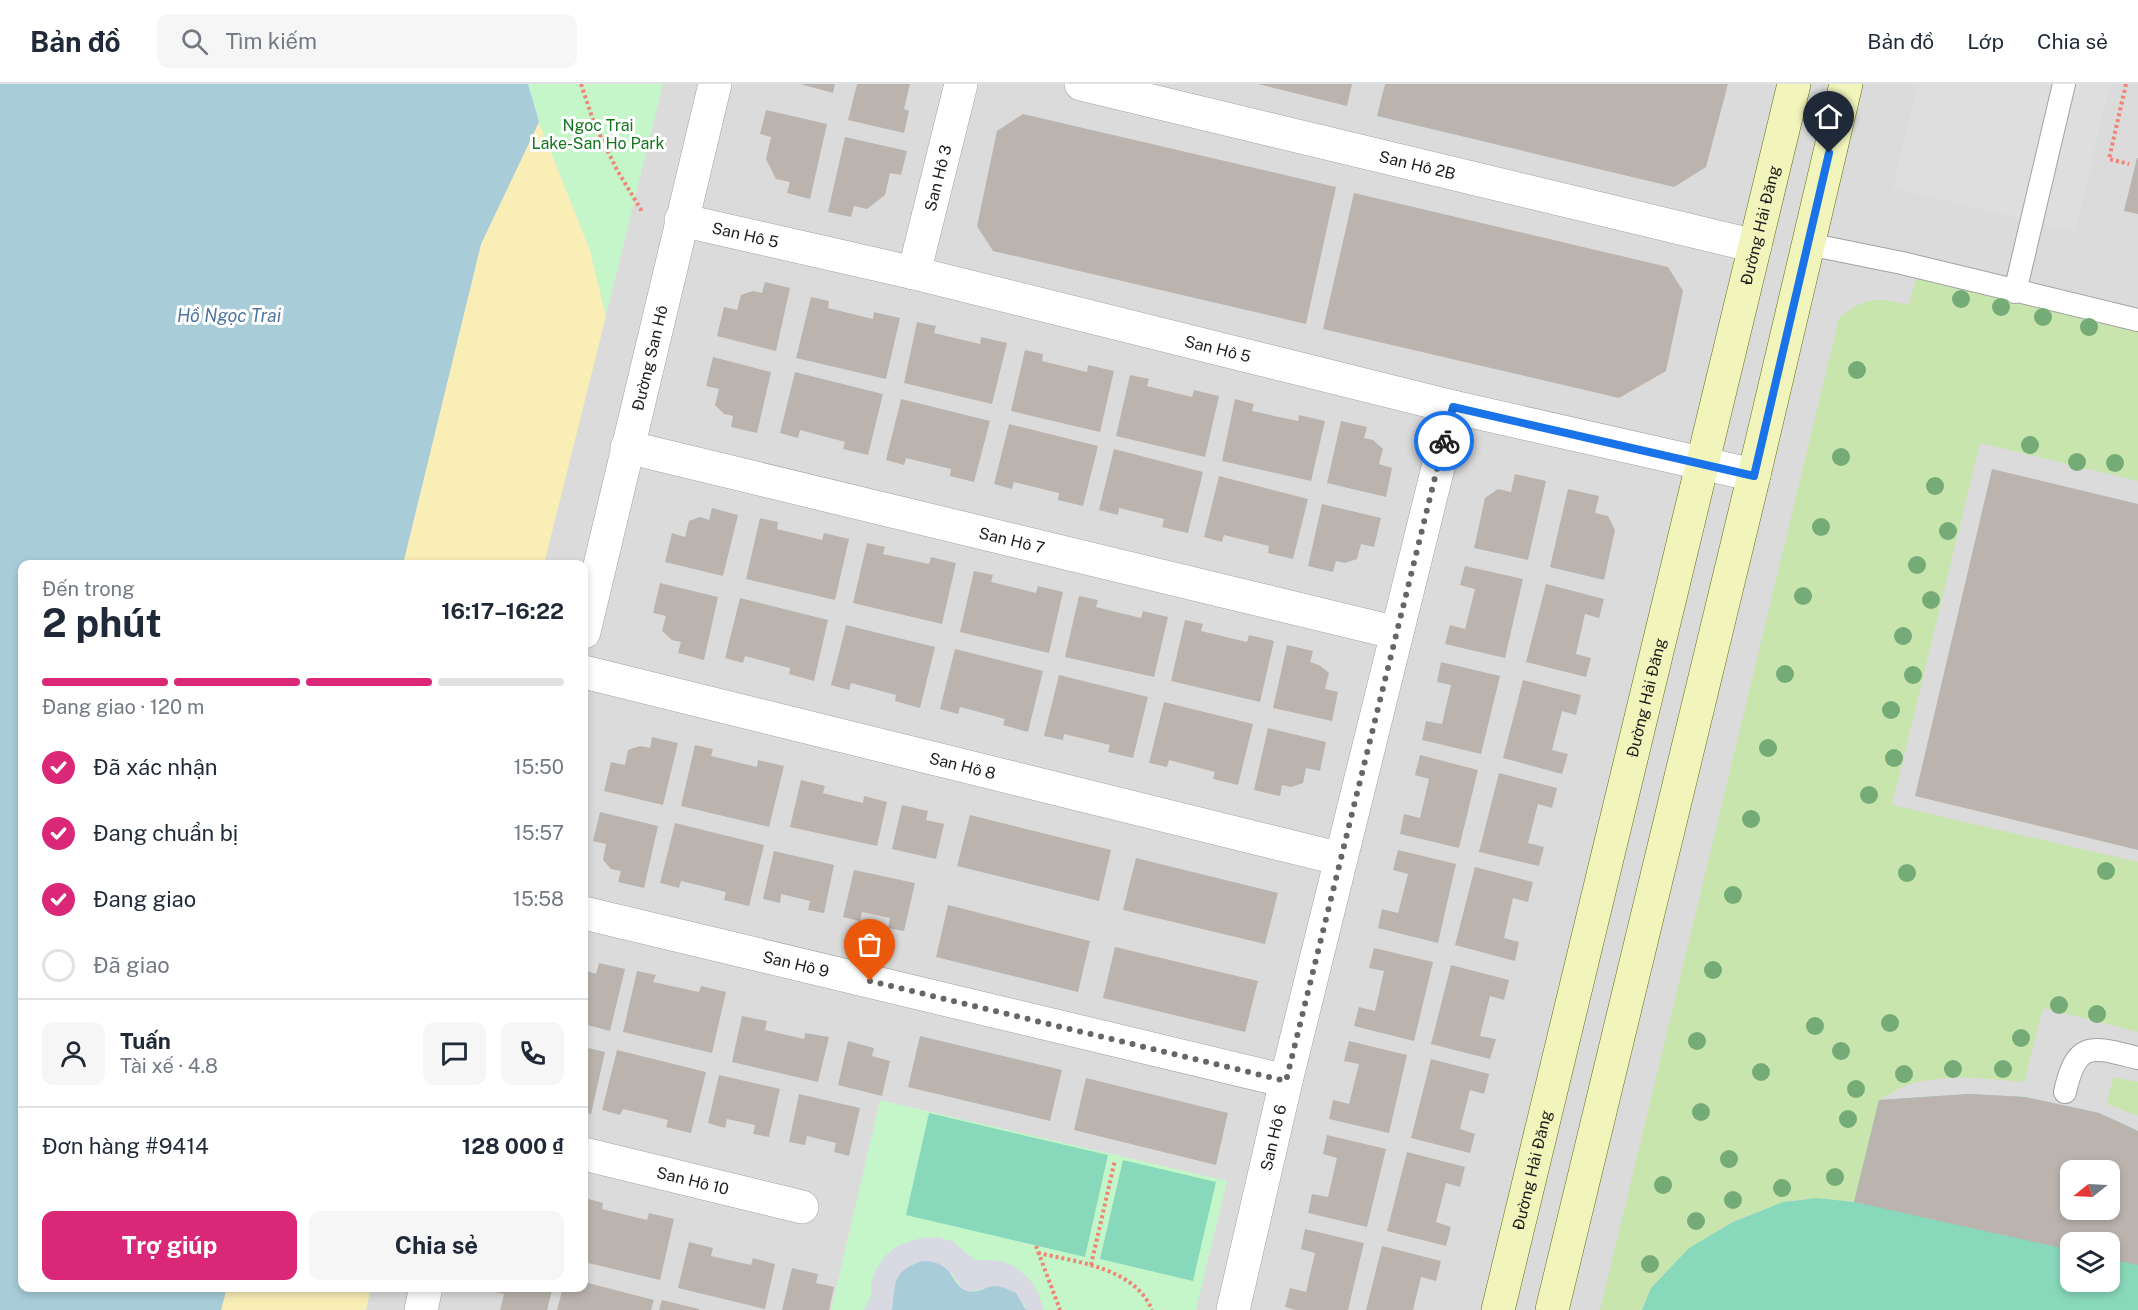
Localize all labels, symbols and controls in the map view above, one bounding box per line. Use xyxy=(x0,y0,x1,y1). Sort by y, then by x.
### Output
search box xyxy=(157,14,577,68)
text: Bản đồ xyxy=(30,25,121,58)
icon: search xyxy=(178,25,211,58)
text: Tìm kiếm xyxy=(226,28,317,54)
text: Bản đồ xyxy=(1867,29,1934,54)
text: Lớp xyxy=(1967,29,2004,54)
text: Chia sẻ xyxy=(2037,29,2108,54)
pin xyxy=(1803,91,1854,153)
icon: home xyxy=(1812,100,1845,133)
park label: Ngoc Trai Lake-San Ho Park xyxy=(531,116,665,153)
street label: San Hô 3 xyxy=(921,143,956,213)
street label: San Hô 2B xyxy=(1377,147,1457,184)
street label: Đường Hải Đăng xyxy=(1737,164,1784,287)
street label: San Hô 5 xyxy=(710,218,780,252)
street label: Đường San Hô xyxy=(628,303,672,413)
water label: Hồ Ngọc Trai xyxy=(177,305,282,326)
street label: San Hô 5 xyxy=(1182,332,1253,366)
courier xyxy=(1414,411,1474,471)
icon: bike xyxy=(1428,425,1461,458)
street label: San Hô 7 xyxy=(977,523,1047,558)
text: Đến trong xyxy=(42,577,135,601)
text: 16:17–16:22 xyxy=(441,598,564,624)
text: 2 phút xyxy=(42,600,162,646)
street label: Đường Hải Đăng xyxy=(1623,636,1670,759)
text: Đang giao · 120 m xyxy=(42,695,204,719)
street label: San Hô 8 xyxy=(927,749,998,783)
icon: check xyxy=(42,751,75,784)
text: Đã xác nhận xyxy=(93,754,218,780)
text: 15:50 xyxy=(513,755,564,779)
icon: check xyxy=(42,817,75,850)
text: Đang chuẩn bị xyxy=(93,820,238,846)
text: 15:57 xyxy=(514,821,564,845)
icon: check xyxy=(42,883,75,916)
text: Đang giao xyxy=(93,886,196,912)
text: 15:58 xyxy=(513,887,564,911)
pin xyxy=(844,919,895,981)
icon: bag xyxy=(853,928,886,961)
street label: San Hô 9 xyxy=(761,947,831,981)
text: Đã giao xyxy=(93,952,170,978)
button: person xyxy=(42,1022,105,1085)
button: chat xyxy=(423,1022,486,1085)
button: phone xyxy=(501,1022,564,1085)
text: Tuấn xyxy=(120,1028,171,1054)
text: Tài xế · 4.8 xyxy=(120,1054,218,1078)
street label: San Hô 6 xyxy=(1257,1103,1290,1173)
street label: Đường Hải Đăng xyxy=(1509,1108,1556,1232)
text: Đơn hàng #9414 xyxy=(42,1133,209,1159)
text: 128 000 ₫ xyxy=(462,1133,564,1159)
north arrow xyxy=(2060,1160,2120,1220)
map controls xyxy=(2060,1160,2120,1292)
street label: San Hô 10 xyxy=(655,1163,731,1199)
button: Trợ giúp xyxy=(42,1211,297,1280)
button: Chia sẻ xyxy=(309,1211,564,1280)
button: layers xyxy=(2060,1232,2120,1292)

